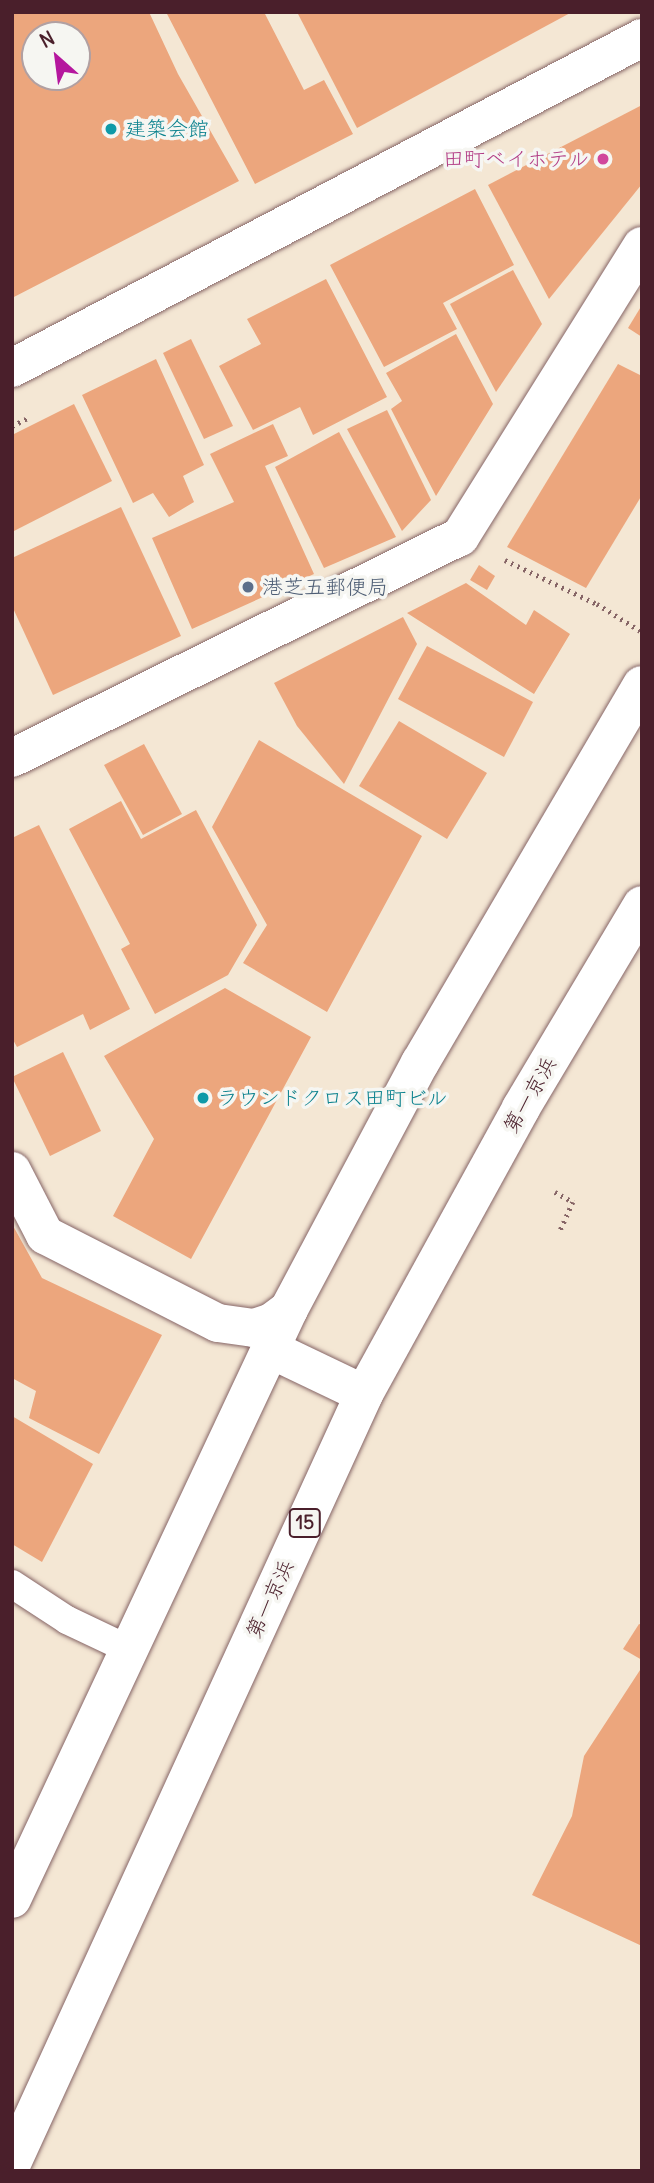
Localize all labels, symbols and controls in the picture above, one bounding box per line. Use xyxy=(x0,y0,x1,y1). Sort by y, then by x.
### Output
north arrow xyxy=(21,21,91,91)
text: N xyxy=(36,26,59,53)
place label: 建築会館 xyxy=(125,116,209,142)
marker: 建築会館 xyxy=(103,121,119,137)
place label: 田町ベイホテル xyxy=(442,146,589,172)
marker: 田町ベイホテル xyxy=(595,151,611,167)
place label: 港芝五郵便局 xyxy=(262,574,388,600)
marker: 港芝五郵便局 xyxy=(240,579,256,595)
street label: 第一京浜 xyxy=(498,1052,562,1138)
place label: ラウンドクロス田町ビル xyxy=(217,1085,448,1111)
marker: ラウンドクロス田町ビル xyxy=(195,1090,211,1106)
road number: 15 xyxy=(288,1508,322,1539)
street label: 第一京浜 xyxy=(241,1556,299,1642)

